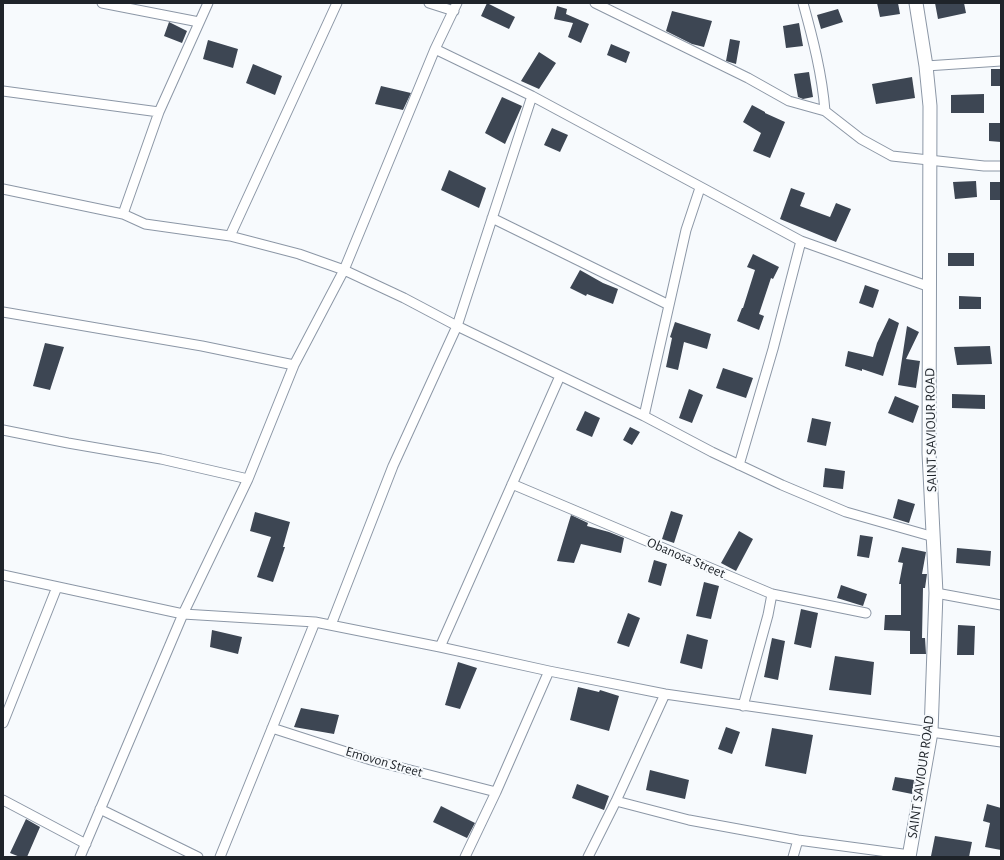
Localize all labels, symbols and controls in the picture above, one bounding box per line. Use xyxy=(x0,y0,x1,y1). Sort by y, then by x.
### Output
street label: SAINT SAVIOUR ROAD xyxy=(922,368,940,492)
street label: Obanosa Street xyxy=(644,534,728,582)
street label: SAINT SAVIOUR ROAD xyxy=(904,714,938,840)
street label: Emovon Street xyxy=(344,743,424,781)

